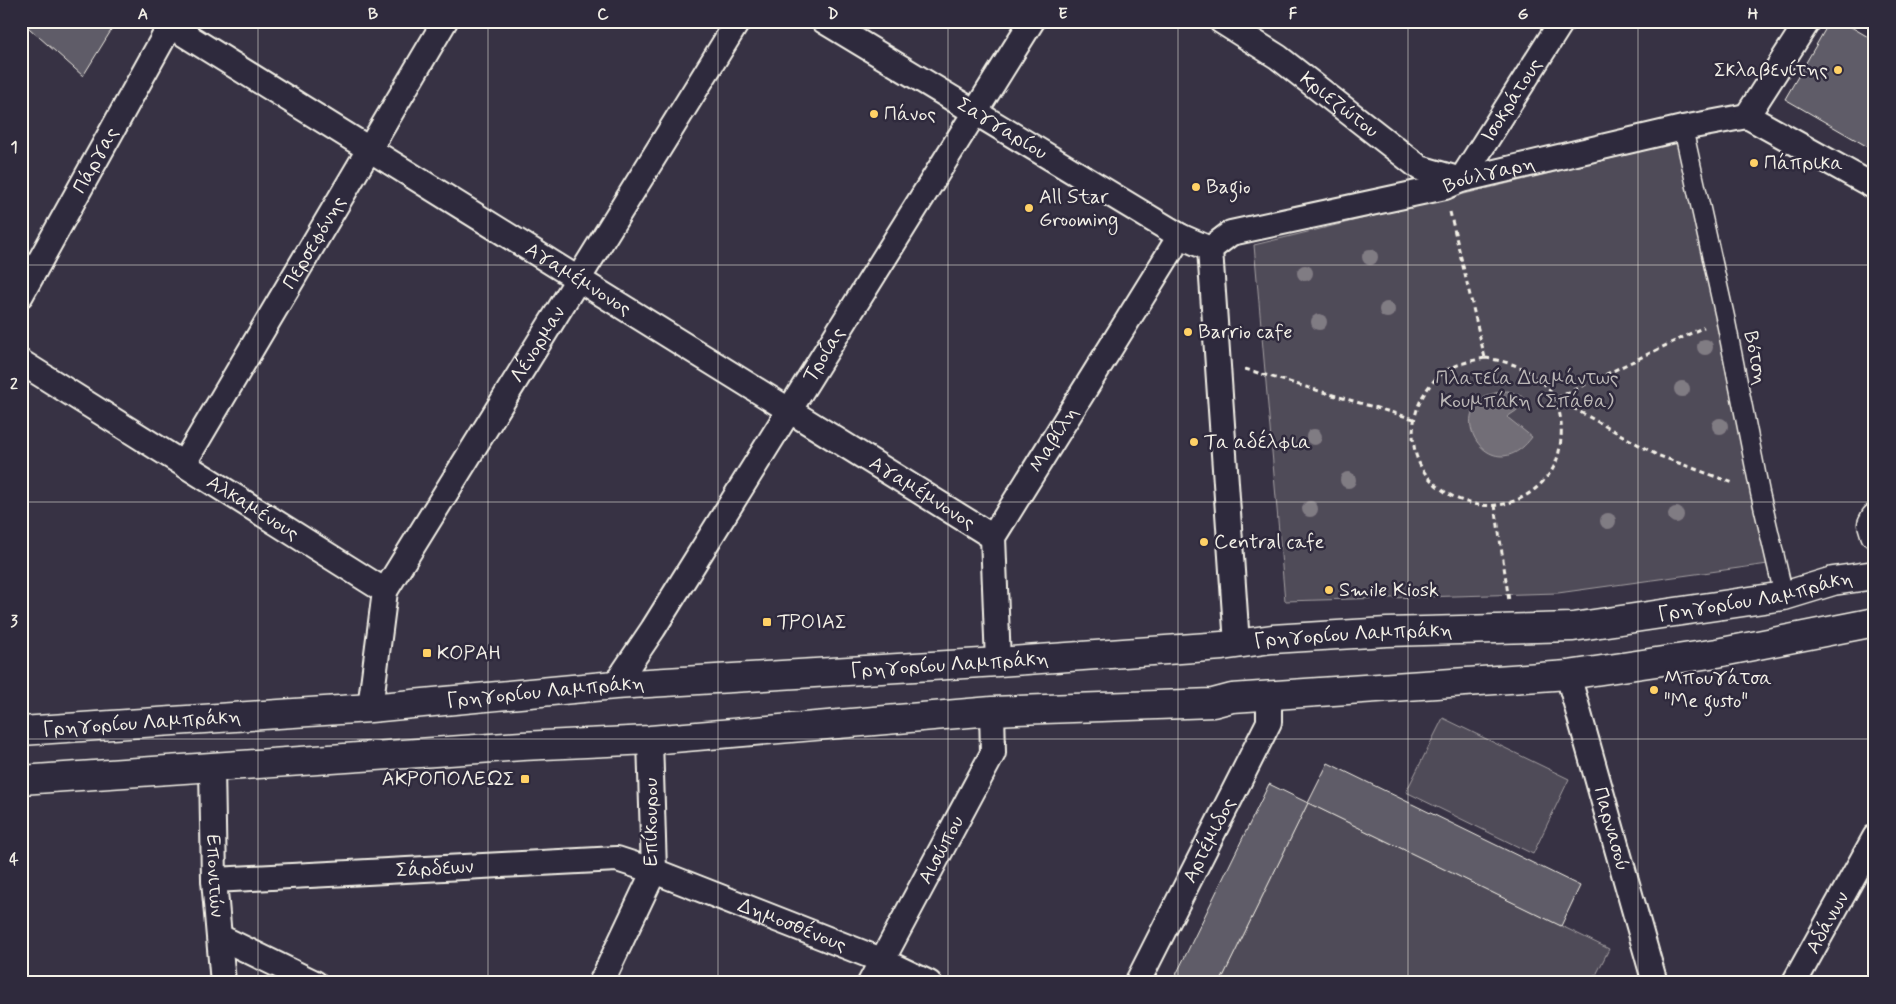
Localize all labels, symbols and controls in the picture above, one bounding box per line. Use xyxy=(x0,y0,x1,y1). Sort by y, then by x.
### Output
text: A xyxy=(138,4,148,25)
text: B xyxy=(368,4,378,25)
text: C xyxy=(597,4,609,25)
text: D xyxy=(827,4,839,25)
text: E xyxy=(1058,4,1068,25)
text: F xyxy=(1289,4,1298,25)
text: G xyxy=(1518,4,1529,25)
text: H xyxy=(1748,4,1759,25)
street label: Ισοκράτους xyxy=(1475,53,1549,147)
place label: Σκλαβενίτης xyxy=(1714,57,1828,84)
marker: Σκλαβενίτης xyxy=(1832,64,1844,76)
street label: Κριεζώτου xyxy=(1294,65,1384,144)
street label: Σαγγαρίου xyxy=(952,91,1052,166)
place label: Πάνος xyxy=(884,101,936,128)
marker: Πάνος xyxy=(868,108,880,120)
street label: Πάργας xyxy=(66,122,125,198)
text: 1 xyxy=(10,137,18,158)
street label: Βούλγαρη xyxy=(1439,150,1538,200)
place label: Πάπρικα xyxy=(1764,150,1843,177)
marker: Πάπρικα xyxy=(1748,157,1760,169)
place label: Bagio xyxy=(1206,174,1251,203)
marker: Bagio xyxy=(1190,181,1202,193)
place label: All Star Grooming xyxy=(1039,184,1118,235)
street label: Περσεφόνης xyxy=(276,191,352,294)
marker: All Star Grooming xyxy=(1023,202,1035,214)
street label: Αγαμέμνονος xyxy=(520,236,637,322)
street label: Λένορμαν xyxy=(504,301,572,388)
place label: Barrio cafe xyxy=(1198,319,1293,346)
street label: Τροίας xyxy=(797,322,852,388)
marker: Barrio cafe xyxy=(1182,326,1194,338)
street label: Βότση xyxy=(1737,329,1773,387)
park label: Πλατεία Διαμάντως Κουμπάκη (Σπάθα) xyxy=(1435,365,1619,415)
text: 2 xyxy=(10,374,18,395)
street label: Μαβίλη xyxy=(1023,401,1085,478)
place label: Τα αδέλφια xyxy=(1204,429,1311,456)
marker: Τα αδέλφια xyxy=(1188,436,1200,448)
street label: Αγαμέμνονος xyxy=(864,450,981,536)
street label: Αλκαμένους xyxy=(202,469,305,547)
place label: Central cafe xyxy=(1214,529,1325,556)
marker: Central cafe xyxy=(1198,536,1210,548)
street label: Γρηγορίου Λαμπράκη xyxy=(1656,565,1855,628)
place label: Smile Kiosk xyxy=(1339,577,1439,604)
marker: Smile Kiosk xyxy=(1323,584,1335,596)
place label: ΤΡΟΙΑΣ xyxy=(777,609,847,636)
text: 3 xyxy=(10,611,18,632)
marker: ΤΡΟΙΑΣ xyxy=(761,616,773,628)
street label: Γρηγορίου Λαμπράκη xyxy=(1252,617,1453,655)
place label: ΚΟΡΑΗ xyxy=(437,640,501,667)
street label: Γρηγορίου Λαμπράκη xyxy=(850,645,1050,684)
marker: ΚΟΡΑΗ xyxy=(421,647,433,659)
place label: Μπουγάτσα "Me gusto" xyxy=(1664,665,1772,717)
street label: Γρηγορίου Λαμπράκη xyxy=(445,670,645,714)
marker: Μπουγάτσα "Me gusto" xyxy=(1648,684,1660,696)
street label: Γρηγορίου Λαμπράκη xyxy=(42,703,242,743)
place label: ΑΚΡΟΠΟΛΕΩΣ xyxy=(382,766,515,793)
marker: ΑΚΡΟΠΟΛΕΩΣ xyxy=(519,773,531,785)
street label: Επίκουρου xyxy=(638,778,665,866)
street label: Παρνασού xyxy=(1587,784,1636,874)
street label: Αρτέμιδος xyxy=(1176,793,1242,888)
street label: Αισώπου xyxy=(912,811,971,889)
street label: Επονιτών xyxy=(200,834,231,919)
text: 4 xyxy=(9,849,19,870)
street label: Σάρδεων xyxy=(395,853,474,884)
street label: Αδάνων xyxy=(1799,887,1856,959)
street label: Δημοσθένους xyxy=(734,892,851,959)

